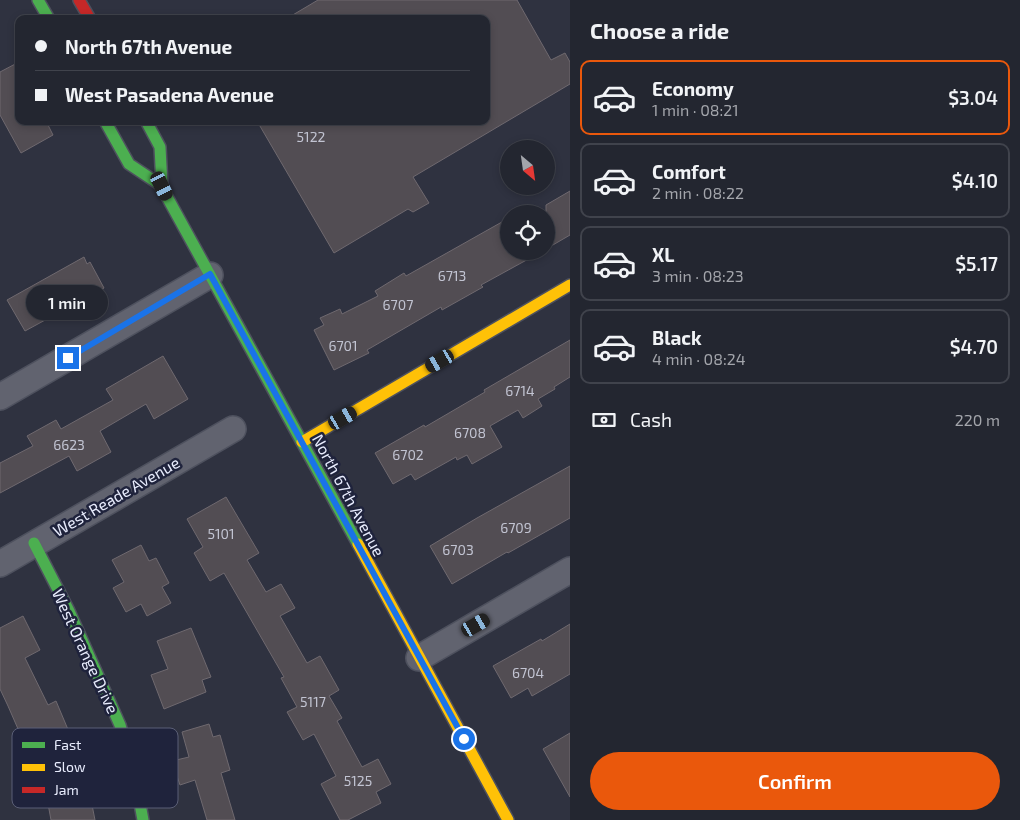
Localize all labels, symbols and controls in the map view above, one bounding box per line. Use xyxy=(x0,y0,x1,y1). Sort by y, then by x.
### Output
text: Choose a ride xyxy=(590,17,729,43)
text: North 67th Avenue xyxy=(65,35,232,58)
icon: car xyxy=(592,75,637,120)
text: Economy xyxy=(652,77,734,100)
text: West Pasadena Avenue xyxy=(65,83,274,106)
text: $3.04 xyxy=(948,86,998,109)
text: 1 min · 08:21 xyxy=(652,100,739,119)
house number: 5122 xyxy=(297,128,326,145)
north arrow xyxy=(500,140,555,195)
map controls xyxy=(500,140,555,260)
icon: car xyxy=(592,158,637,203)
text: Comfort xyxy=(652,160,726,183)
car xyxy=(148,169,175,203)
text: $4.10 xyxy=(952,169,998,192)
text: 2 min · 08:22 xyxy=(652,183,744,202)
button: locate xyxy=(500,205,555,260)
icon: car xyxy=(592,241,637,286)
text: XL xyxy=(652,243,674,266)
text: $5.17 xyxy=(955,252,998,275)
text: 3 min · 08:23 xyxy=(652,266,744,285)
house number: 6713 xyxy=(438,267,466,284)
callout: 1 min xyxy=(27,286,109,320)
text: 1 min xyxy=(48,293,86,312)
house number: 6707 xyxy=(383,296,413,313)
icon: car xyxy=(592,324,637,369)
text: Black xyxy=(652,326,702,349)
text: $4.70 xyxy=(950,335,998,358)
house number: 6701 xyxy=(328,337,358,354)
route end xyxy=(57,347,79,369)
car xyxy=(423,347,456,375)
text: 4 min · 08:24 xyxy=(652,349,746,368)
house number: 6714 xyxy=(505,382,535,399)
car xyxy=(326,404,359,432)
icon: cash xyxy=(590,406,618,434)
text: Cash xyxy=(630,408,672,431)
text: 220 m xyxy=(955,410,1000,429)
house number: 6708 xyxy=(454,424,486,441)
street label: North 67th Avenue xyxy=(309,431,389,559)
house number: 6623 xyxy=(53,436,85,453)
house number: 6702 xyxy=(392,446,424,463)
street label: West Reade Avenue xyxy=(49,452,183,540)
house number: 6709 xyxy=(500,519,532,536)
house number: 5101 xyxy=(207,525,235,542)
house number: 6703 xyxy=(442,541,474,558)
street label: West Orange Drive xyxy=(49,586,123,716)
car xyxy=(459,611,492,639)
house number: 6704 xyxy=(512,664,544,681)
house number: 5117 xyxy=(300,693,326,710)
legend xyxy=(12,728,178,808)
route start xyxy=(453,728,475,750)
text: Fast xyxy=(54,736,81,753)
button: Confirm xyxy=(590,752,1000,810)
text: Slow xyxy=(54,758,86,775)
house number: 5125 xyxy=(344,772,372,789)
text: Jam xyxy=(54,781,79,798)

